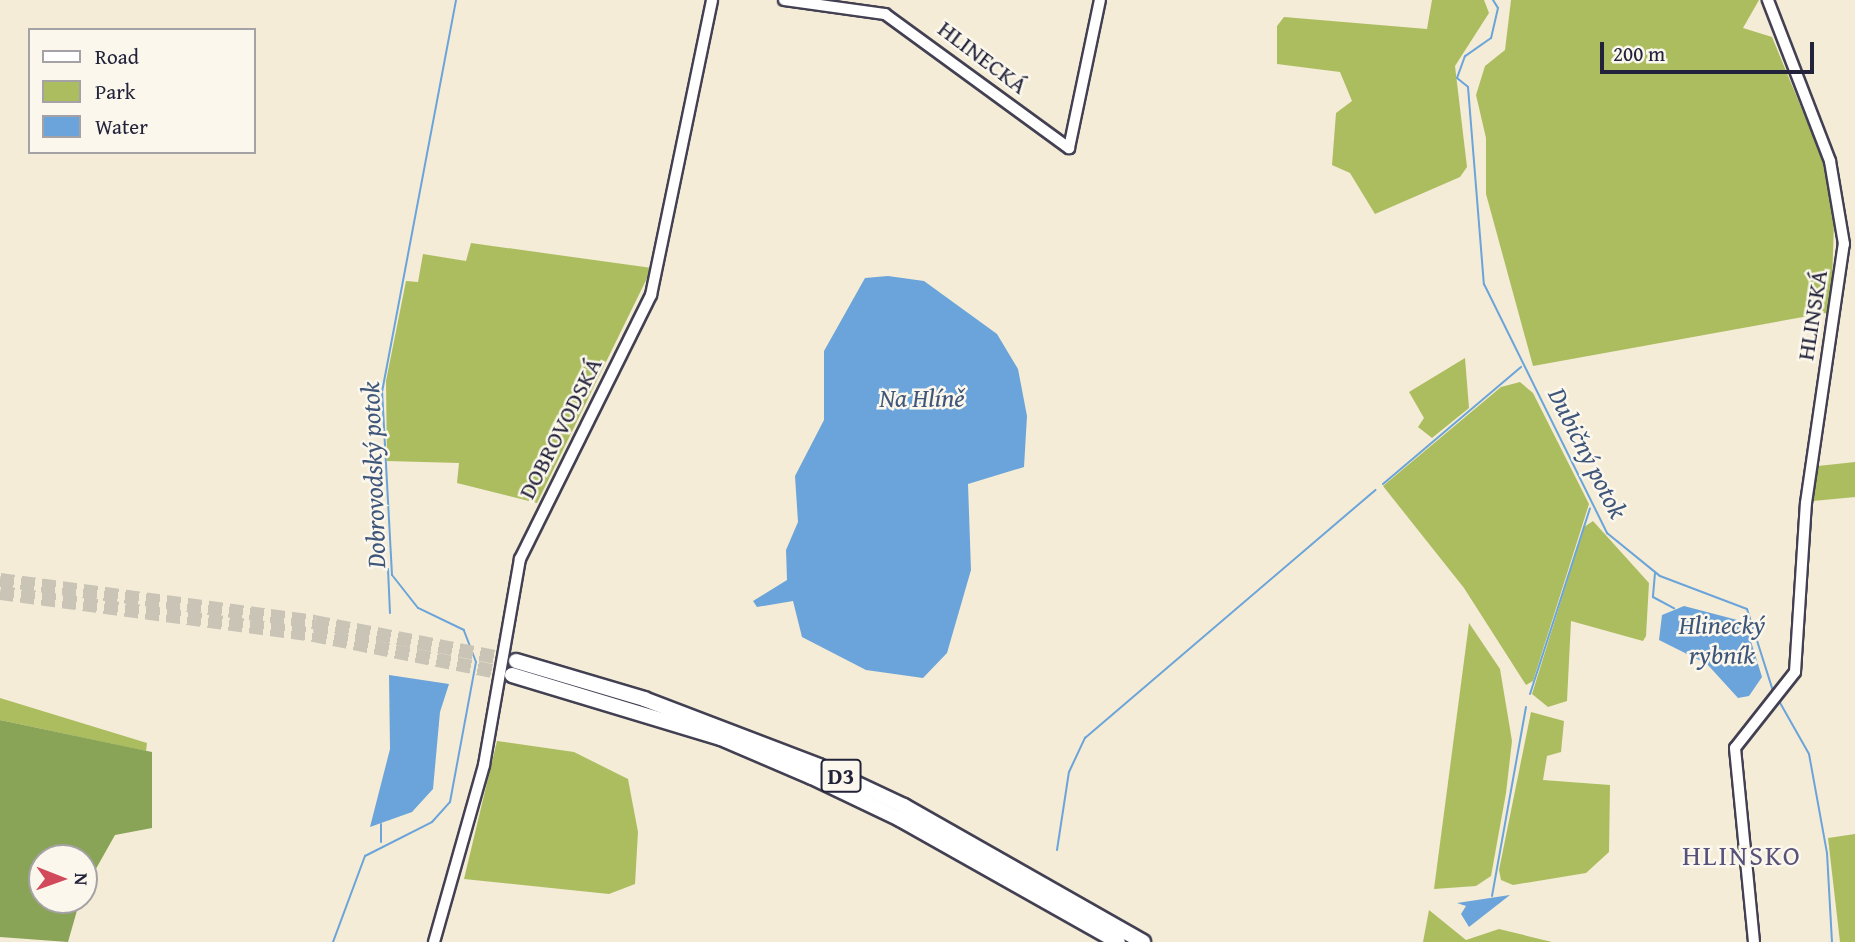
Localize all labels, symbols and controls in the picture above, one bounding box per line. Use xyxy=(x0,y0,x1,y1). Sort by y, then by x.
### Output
street label: HLINECKÁ xyxy=(933,14,1033,100)
legend xyxy=(28,28,256,154)
scale bar xyxy=(1603,28,1816,72)
text: 200 m xyxy=(1613,38,1665,69)
text: Road xyxy=(95,41,139,72)
text: Park xyxy=(95,76,136,107)
text: Water xyxy=(95,111,148,142)
street label: HLINSKÁ xyxy=(1791,268,1833,362)
street label: DOBROVODSKÁ xyxy=(512,352,608,504)
water label: Dobrovodský potok xyxy=(354,381,392,569)
water label: Na Hlíně xyxy=(879,382,965,414)
water label: Dubičný potok xyxy=(1542,382,1634,524)
water label: Hlinecký rybník xyxy=(1679,609,1765,670)
road number: D3 xyxy=(820,756,862,796)
district label: HLINSKO xyxy=(1683,838,1801,872)
north arrow xyxy=(28,844,98,914)
text: N xyxy=(68,873,96,886)

